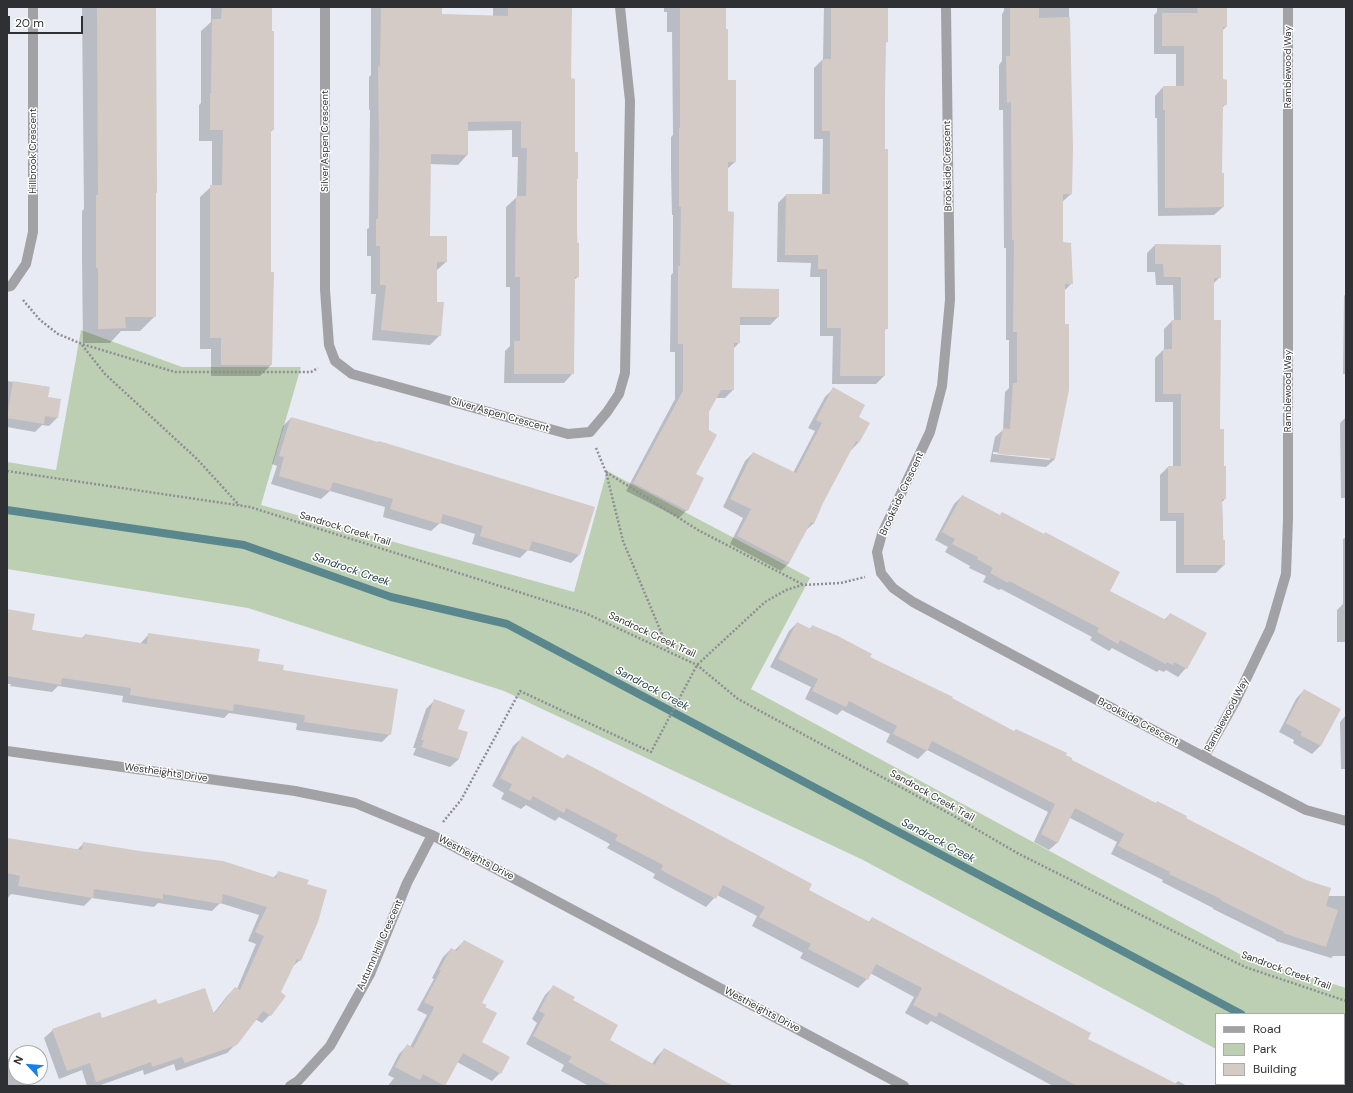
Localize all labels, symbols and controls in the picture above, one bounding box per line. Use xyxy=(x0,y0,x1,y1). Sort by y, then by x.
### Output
scale bar xyxy=(10,8,85,34)
text: 20 m xyxy=(15,15,44,31)
street label: Ramblewood Way xyxy=(1282,26,1294,108)
street label: Silver Aspen Crescent xyxy=(319,90,331,192)
street label: Hillbrook Crescent xyxy=(27,108,39,194)
street label: Brookside Crescent xyxy=(941,121,955,211)
street label: Ramblewood Way xyxy=(1282,350,1294,432)
street label: Silver Aspen Crescent xyxy=(449,395,551,435)
street label: Brookside Crescent xyxy=(877,450,927,538)
street label: Sandrock Creek Trail xyxy=(298,509,392,549)
water label: Sandrock Creek xyxy=(311,551,391,589)
street label: Sandrock Creek Trail xyxy=(607,610,697,660)
water label: Sandrock Creek xyxy=(613,664,691,714)
street label: Ramblewood Way xyxy=(1202,676,1252,754)
street label: Brookside Crescent xyxy=(1095,695,1181,749)
street label: Westheights Drive xyxy=(124,761,208,785)
street label: Sandrock Creek Trail xyxy=(888,768,976,824)
water label: Sandrock Creek xyxy=(899,816,977,866)
street label: Westheights Drive xyxy=(436,833,516,883)
street label: Autumn Hill Crescent xyxy=(355,898,405,992)
street label: Sandrock Creek Trail xyxy=(1239,949,1333,993)
street label: Westheights Drive xyxy=(722,985,802,1035)
legend xyxy=(1215,1013,1345,1085)
text: Road xyxy=(1253,1021,1281,1037)
text: Park xyxy=(1253,1041,1277,1057)
north arrow xyxy=(8,1045,48,1085)
text: N xyxy=(10,1054,26,1067)
text: Building xyxy=(1253,1061,1297,1077)

